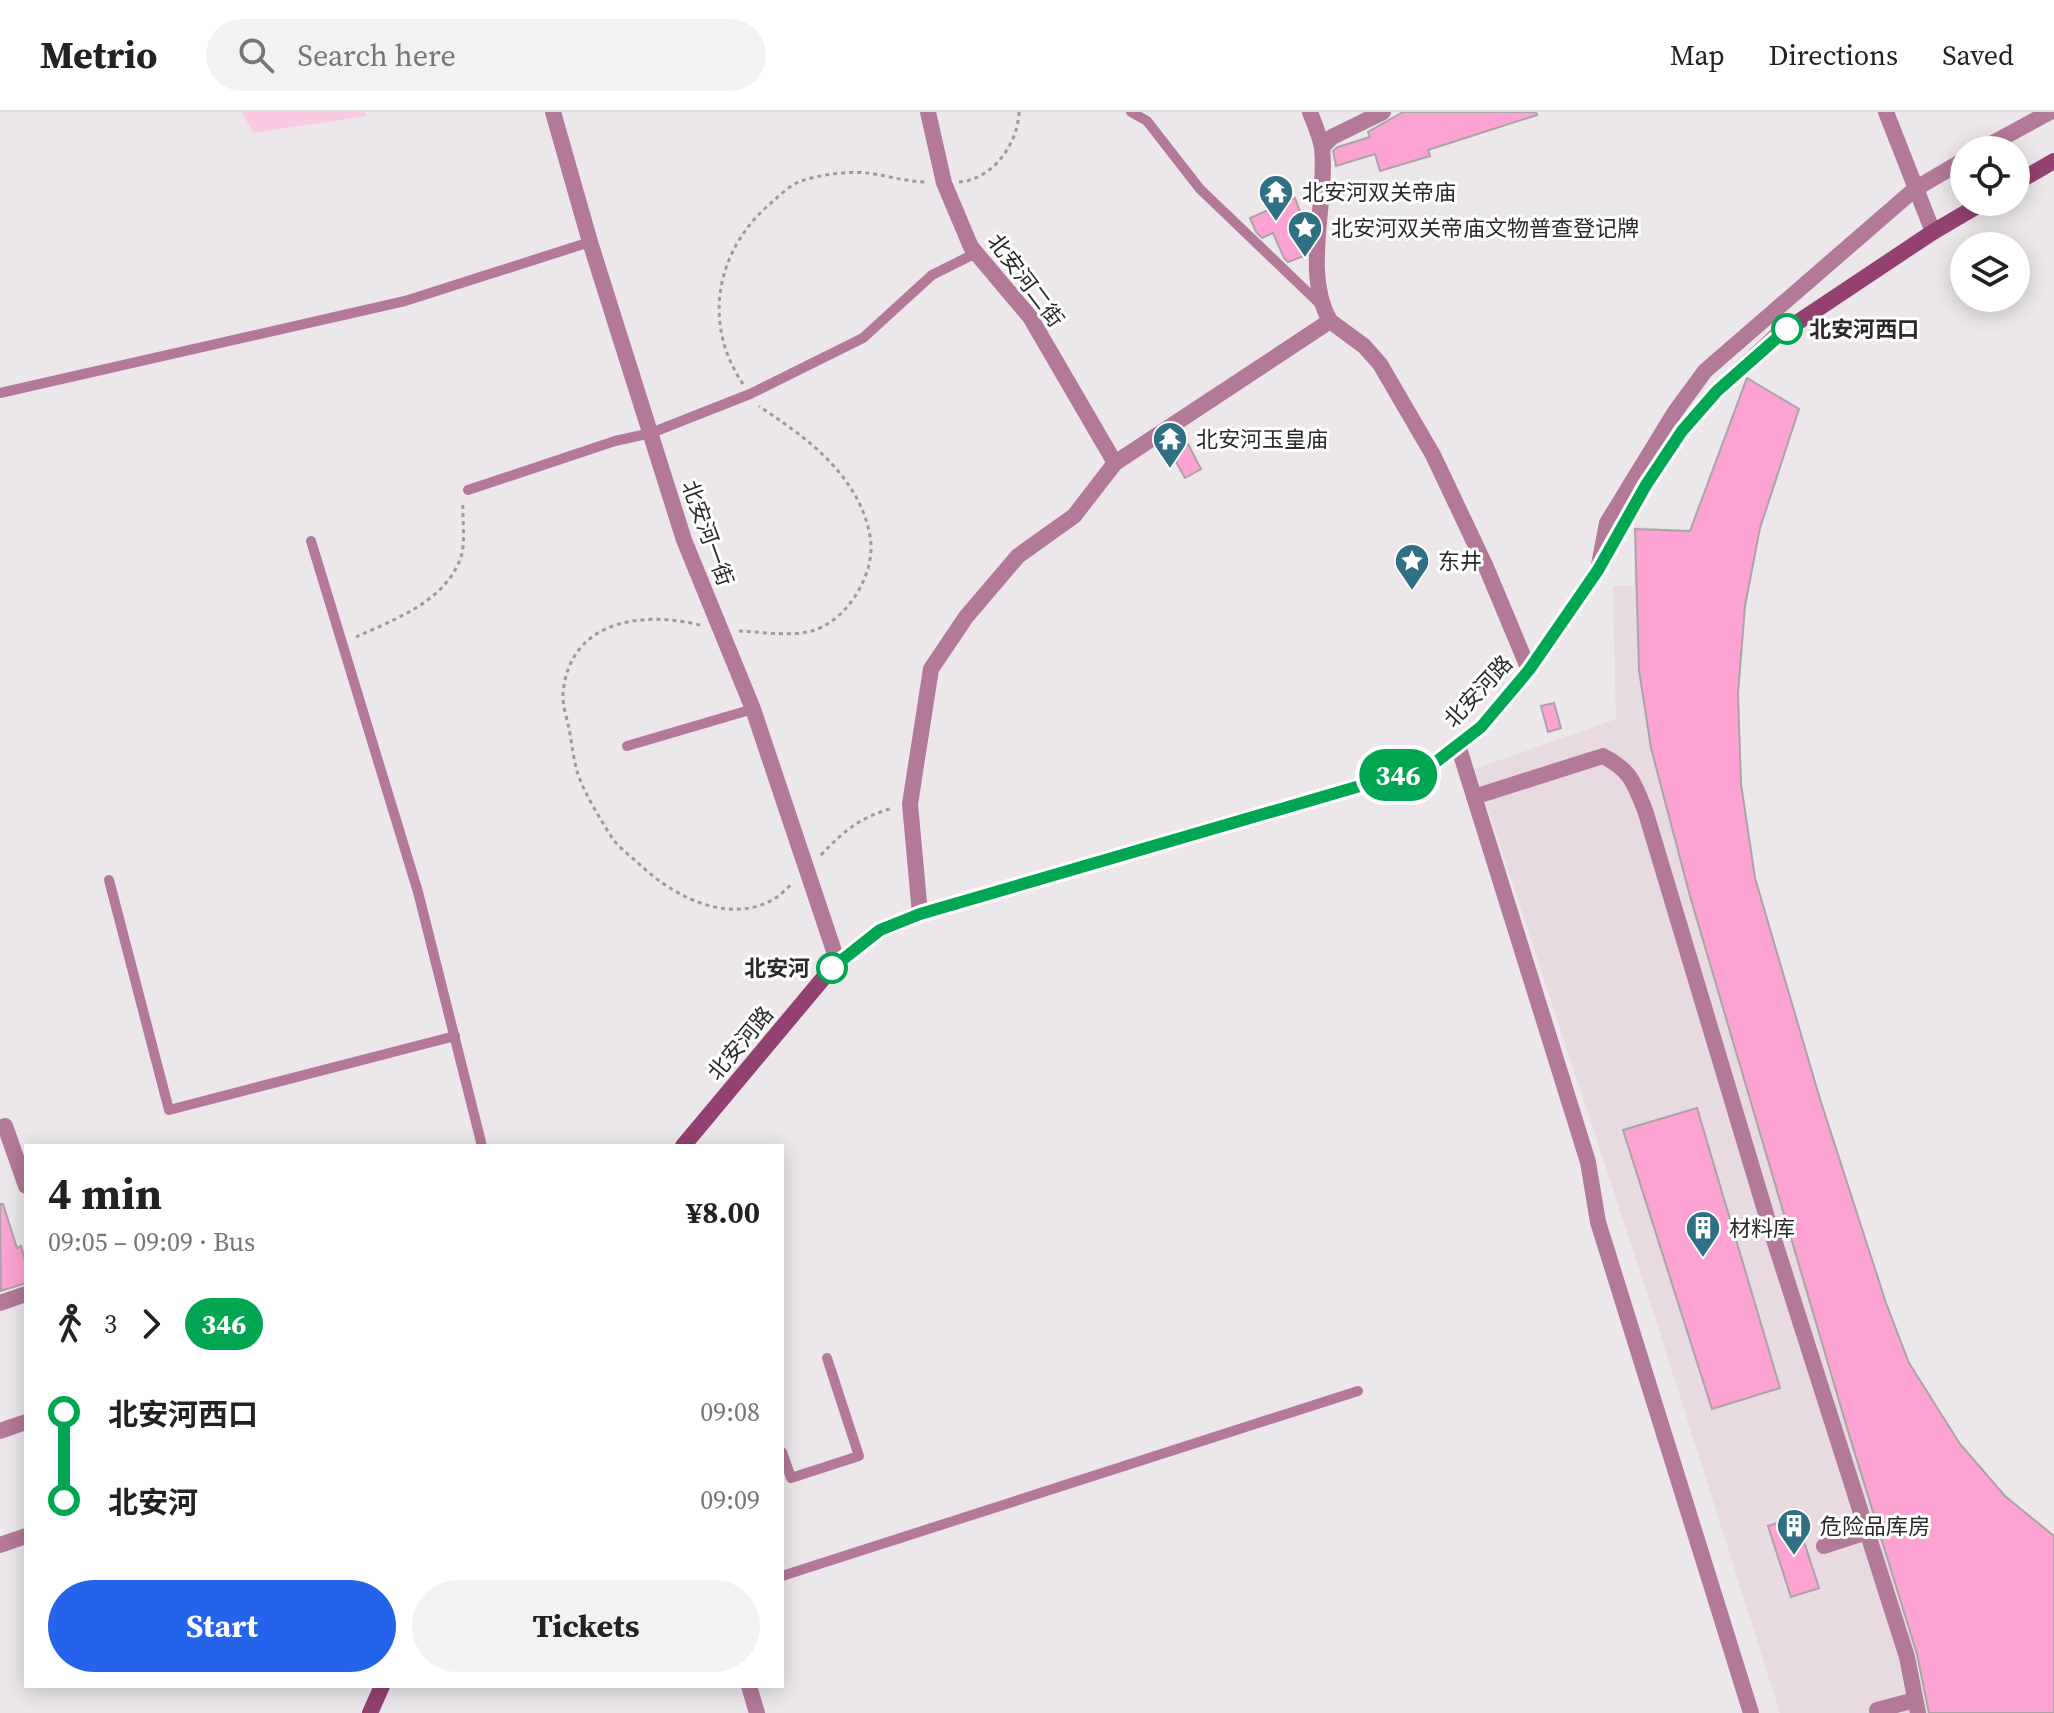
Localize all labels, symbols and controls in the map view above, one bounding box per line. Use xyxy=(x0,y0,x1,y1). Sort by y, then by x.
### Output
search box xyxy=(206,19,766,91)
text: Metrio xyxy=(40,29,158,81)
icon: search xyxy=(234,33,278,77)
text: Search here xyxy=(298,35,456,76)
text: Map xyxy=(1670,36,1725,74)
text: Directions xyxy=(1769,36,1898,74)
text: Saved xyxy=(1942,36,2014,74)
map controls xyxy=(1950,136,2030,312)
button: locate xyxy=(1950,136,2030,216)
temple icon: 北安河双关帝庙 xyxy=(1257,173,1295,223)
place label: 北安河双关帝庙 xyxy=(1302,177,1456,207)
place icon: 北安河双关帝庙文物普查登记牌 xyxy=(1286,209,1324,259)
place label: 北安河双关帝庙文物普查登记牌 xyxy=(1331,213,1639,243)
street label: 北安河二街 xyxy=(981,227,1071,333)
button: layers xyxy=(1950,232,2030,312)
marker: 北安河西口 xyxy=(1772,314,1802,344)
place label: 北安河西口 xyxy=(1809,314,1919,344)
temple icon: 北安河玉皇庙 xyxy=(1151,420,1189,470)
place label: 北安河玉皇庙 xyxy=(1196,424,1328,454)
street label: 北安河一街 xyxy=(675,476,741,590)
place icon: 东井 xyxy=(1393,542,1431,592)
place label: 东井 xyxy=(1438,546,1482,576)
street label: 北安河路 xyxy=(1437,649,1519,733)
line badge: 346 xyxy=(1352,749,1444,801)
text: 346 xyxy=(1375,756,1421,794)
place label: 北安河 xyxy=(744,953,810,983)
marker: 北安河 xyxy=(817,953,847,983)
street label: 北安河路 xyxy=(700,1000,780,1086)
text: 4 min xyxy=(48,1163,162,1224)
text: ¥8.00 xyxy=(686,1192,760,1233)
building icon: 材料库 xyxy=(1684,1209,1722,1259)
place label: 材料库 xyxy=(1729,1213,1795,1243)
text: 09:05 – 09:09 · Bus xyxy=(48,1224,255,1260)
icon: walk xyxy=(48,1302,92,1346)
icon: forward xyxy=(129,1302,173,1346)
text: 346 xyxy=(201,1305,247,1343)
text: 3 xyxy=(104,1306,117,1342)
text: 北安河西口 xyxy=(108,1394,258,1435)
text: 09:08 xyxy=(700,1394,760,1430)
text: 北安河 xyxy=(108,1482,198,1523)
text: 09:09 xyxy=(700,1482,760,1518)
building icon: 危险品库房 xyxy=(1775,1507,1813,1557)
place label: 危险品库房 xyxy=(1820,1511,1930,1541)
button: Start xyxy=(48,1580,396,1672)
button: Tickets xyxy=(412,1580,760,1672)

